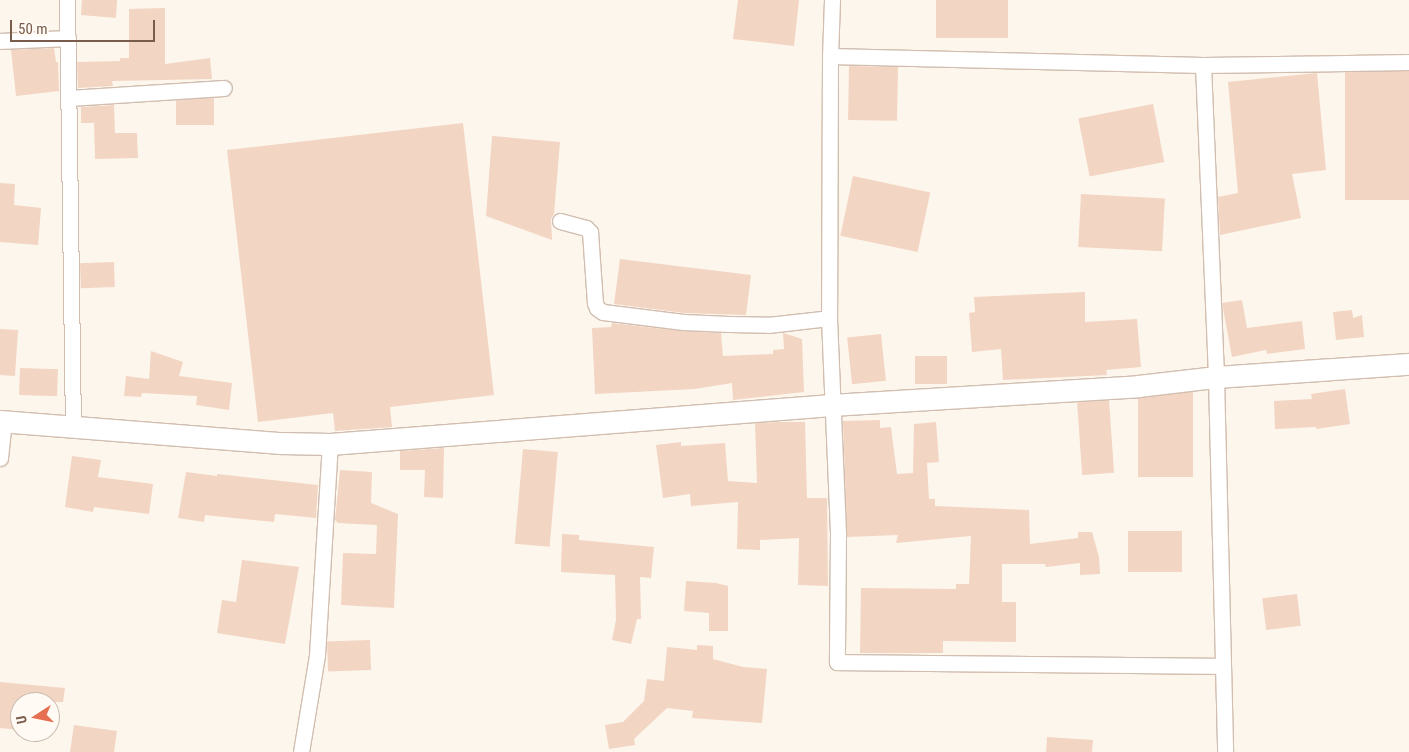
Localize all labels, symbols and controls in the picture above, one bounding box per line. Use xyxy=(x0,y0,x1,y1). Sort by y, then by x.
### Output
scale bar xyxy=(12,10,158,42)
text: 50 m xyxy=(18,20,48,38)
north arrow xyxy=(10,692,60,742)
text: U xyxy=(13,714,30,725)

